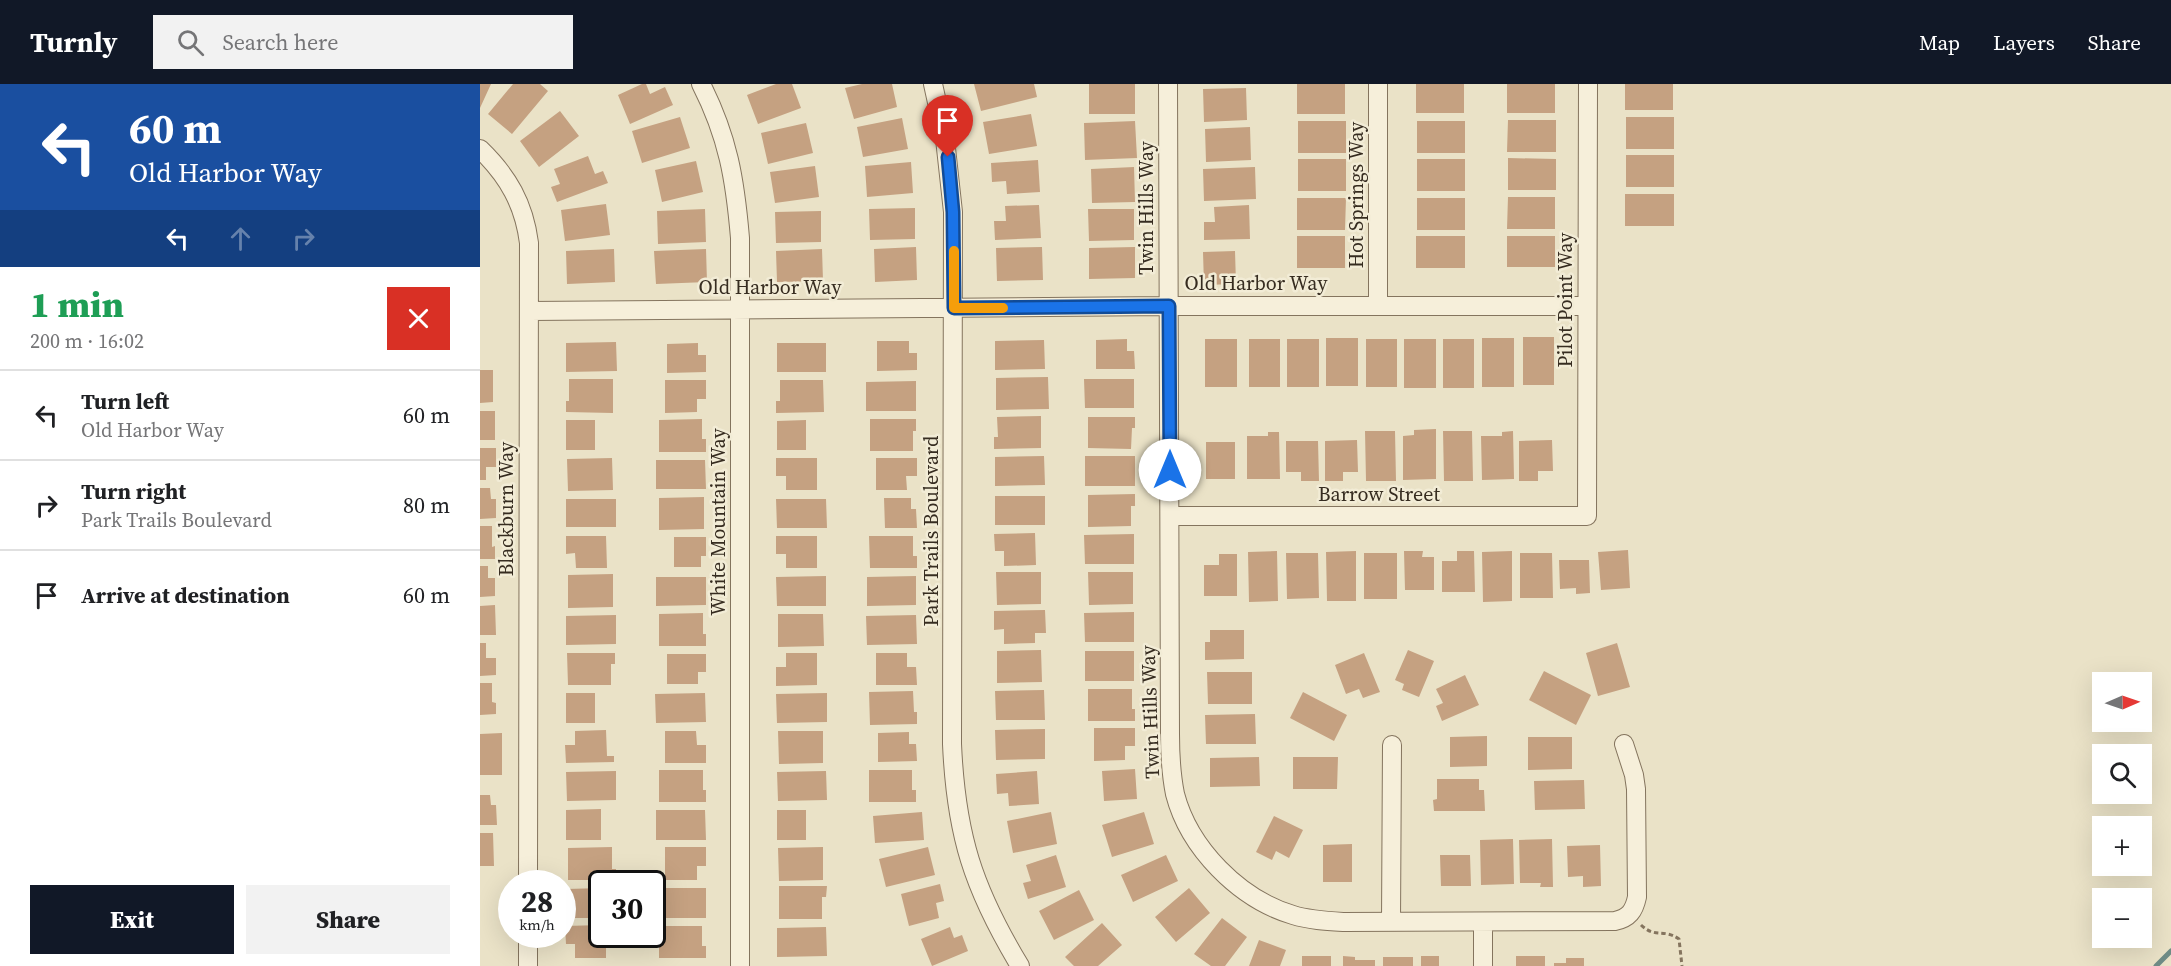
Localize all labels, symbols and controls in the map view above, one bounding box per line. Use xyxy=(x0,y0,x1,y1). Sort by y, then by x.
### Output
search box xyxy=(153,15,573,69)
text: Turnly xyxy=(30,23,117,61)
icon: search xyxy=(174,26,207,59)
text: Search here xyxy=(222,27,338,57)
text: Map xyxy=(1919,28,1960,57)
text: Layers xyxy=(1993,28,2055,57)
text: Share xyxy=(2088,28,2141,57)
pin xyxy=(922,95,973,157)
text: 60 m xyxy=(129,99,222,157)
icon: arrive xyxy=(931,104,964,137)
icon: left xyxy=(30,108,108,186)
street label: Hot Springs Way xyxy=(1342,121,1370,268)
street label: Twin Hills Way xyxy=(1132,140,1160,275)
text: Old Harbor Way xyxy=(129,154,322,191)
icon: left xyxy=(161,222,194,255)
icon: ahead xyxy=(224,222,257,255)
icon: right xyxy=(287,222,320,255)
street label: Pilot Point Way xyxy=(1551,232,1579,367)
street label: Old Harbor Way xyxy=(1185,269,1328,297)
street label: Old Harbor Way xyxy=(699,273,842,301)
text: 1 min xyxy=(30,280,124,329)
button: close xyxy=(387,287,450,350)
text: 200 m · 16:02 xyxy=(30,327,144,355)
text: Turn left xyxy=(81,386,169,416)
icon: left xyxy=(30,399,63,432)
text: 60 m xyxy=(403,400,450,430)
text: Old Harbor Way xyxy=(81,416,224,444)
street label: White Mountain Way xyxy=(704,427,732,616)
street label: Park Trails Boulevard xyxy=(917,435,945,626)
position arrow xyxy=(1138,438,1202,502)
street label: Blackburn Way xyxy=(492,441,520,576)
text: Turn right xyxy=(81,476,186,506)
street label: Barrow Street xyxy=(1318,480,1440,508)
icon: right xyxy=(30,489,63,522)
text: 80 m xyxy=(403,490,450,520)
text: Park Trails Boulevard xyxy=(81,506,272,534)
icon: arrive xyxy=(30,579,63,612)
text: Arrive at destination xyxy=(81,580,290,610)
text: 60 m xyxy=(403,580,450,610)
street label: Twin Hills Way xyxy=(1134,644,1166,779)
north arrow xyxy=(2092,672,2152,732)
map controls xyxy=(2092,672,2152,948)
button: search xyxy=(2092,744,2152,804)
button: + xyxy=(2092,816,2152,876)
speed limit sign: 30 xyxy=(588,870,666,948)
text: 28 xyxy=(521,881,553,922)
button: Exit xyxy=(30,885,234,954)
button: Share xyxy=(246,885,450,954)
button: − xyxy=(2092,888,2152,948)
text: km/h xyxy=(519,914,555,935)

